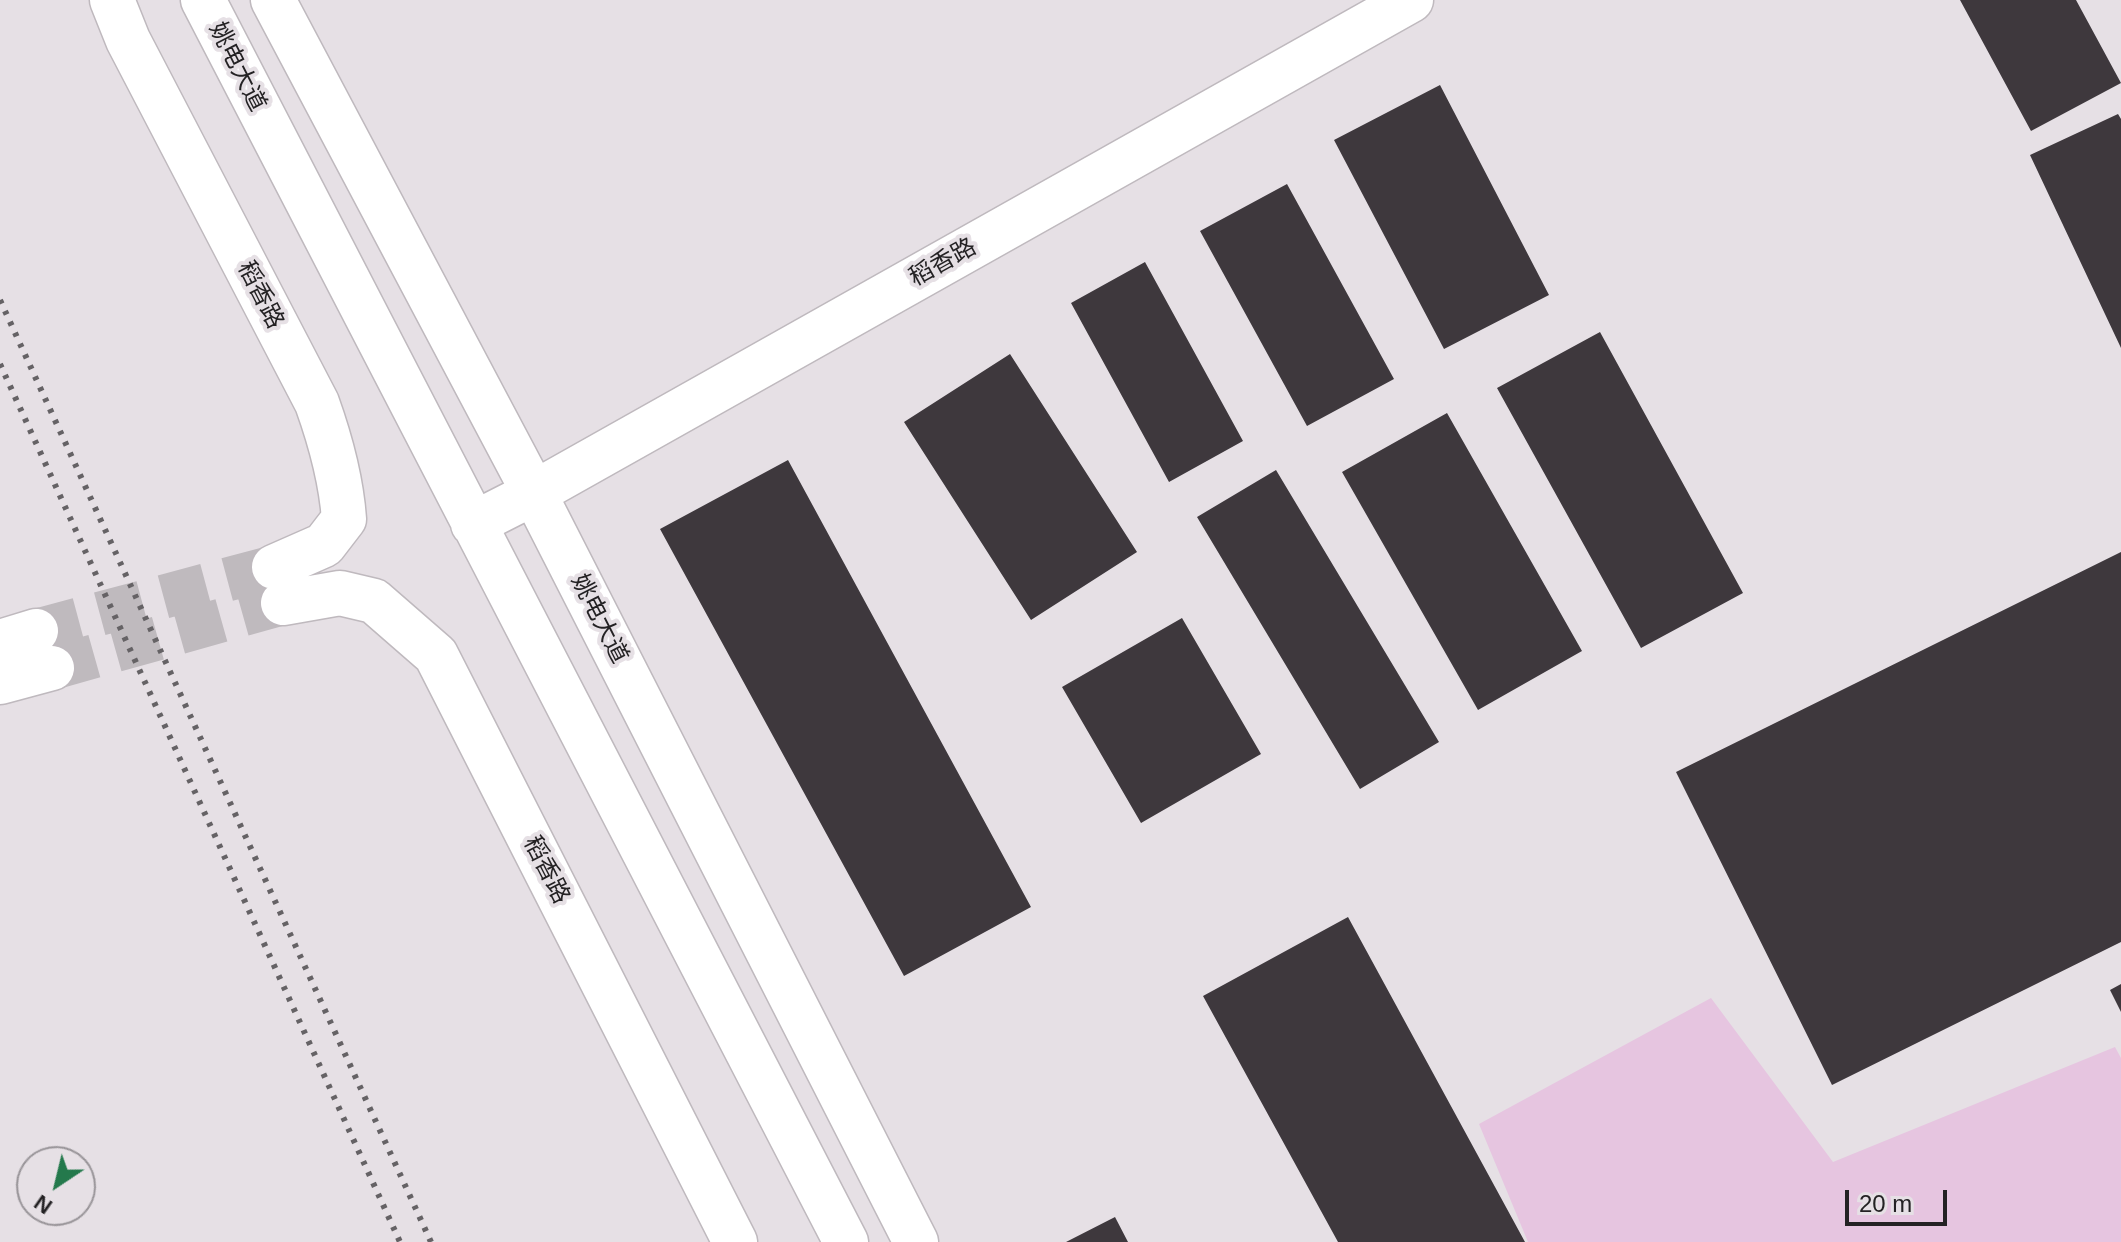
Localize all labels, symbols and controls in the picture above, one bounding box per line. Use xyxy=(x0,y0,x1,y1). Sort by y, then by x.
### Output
street label: 姚电大道 xyxy=(202,18,272,116)
street label: 稻香路 xyxy=(905,233,981,293)
street label: 稻香路 xyxy=(231,256,289,334)
street label: 姚电大道 xyxy=(564,570,634,668)
street label: 稻香路 xyxy=(517,831,575,909)
north arrow xyxy=(16,1146,96,1226)
scale bar xyxy=(1849,1174,1951,1224)
text: N xyxy=(29,1190,57,1219)
text: 20 m xyxy=(1859,1190,1912,1217)

